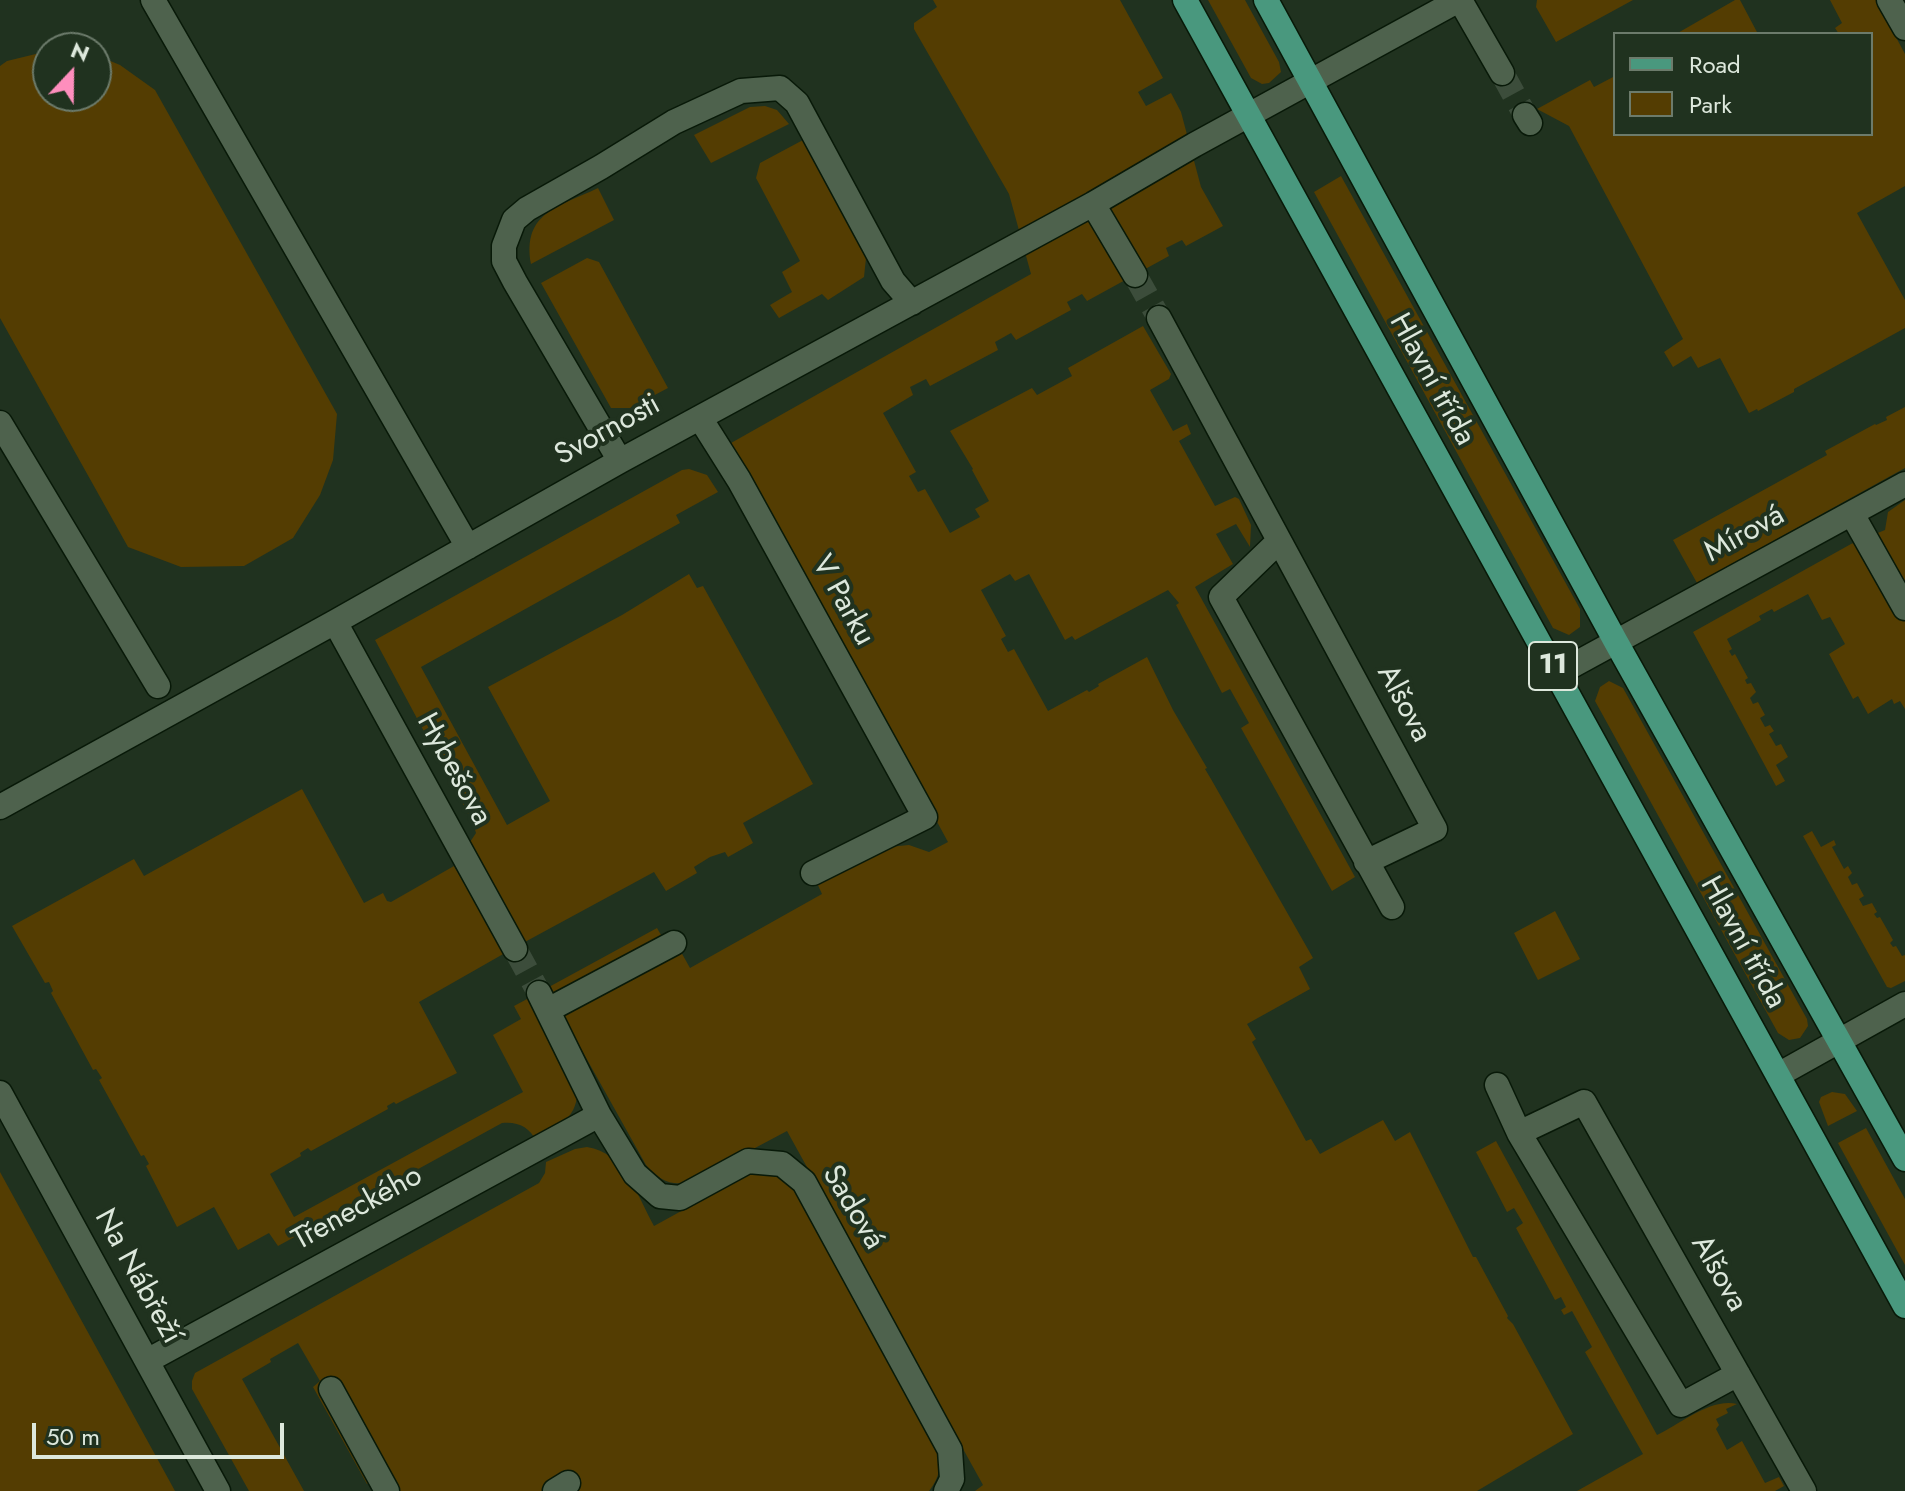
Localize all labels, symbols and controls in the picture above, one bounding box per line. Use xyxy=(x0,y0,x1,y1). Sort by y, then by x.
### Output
north arrow xyxy=(32,32,112,112)
legend xyxy=(1613,32,1873,136)
text: N xyxy=(66,33,94,70)
text: Road xyxy=(1689,47,1741,82)
text: Park xyxy=(1689,87,1732,122)
street label: Hlavní třída xyxy=(1380,308,1482,452)
street label: Svornosti xyxy=(549,387,667,475)
street label: Mírová xyxy=(1699,499,1791,571)
street label: V Parku xyxy=(803,550,881,652)
road number: 11 xyxy=(1529,642,1577,690)
street label: Alšova xyxy=(1368,659,1438,749)
street label: Hybešova xyxy=(407,708,499,832)
street label: Hlavní třída xyxy=(1691,871,1793,1015)
street label: Třeneckého xyxy=(287,1159,429,1259)
street label: Sadová xyxy=(813,1159,891,1257)
street label: Na Nábřeží xyxy=(85,1203,189,1351)
street label: Alšova xyxy=(1682,1229,1754,1319)
scale bar xyxy=(36,1407,288,1457)
text: 50 m xyxy=(46,1419,100,1454)

